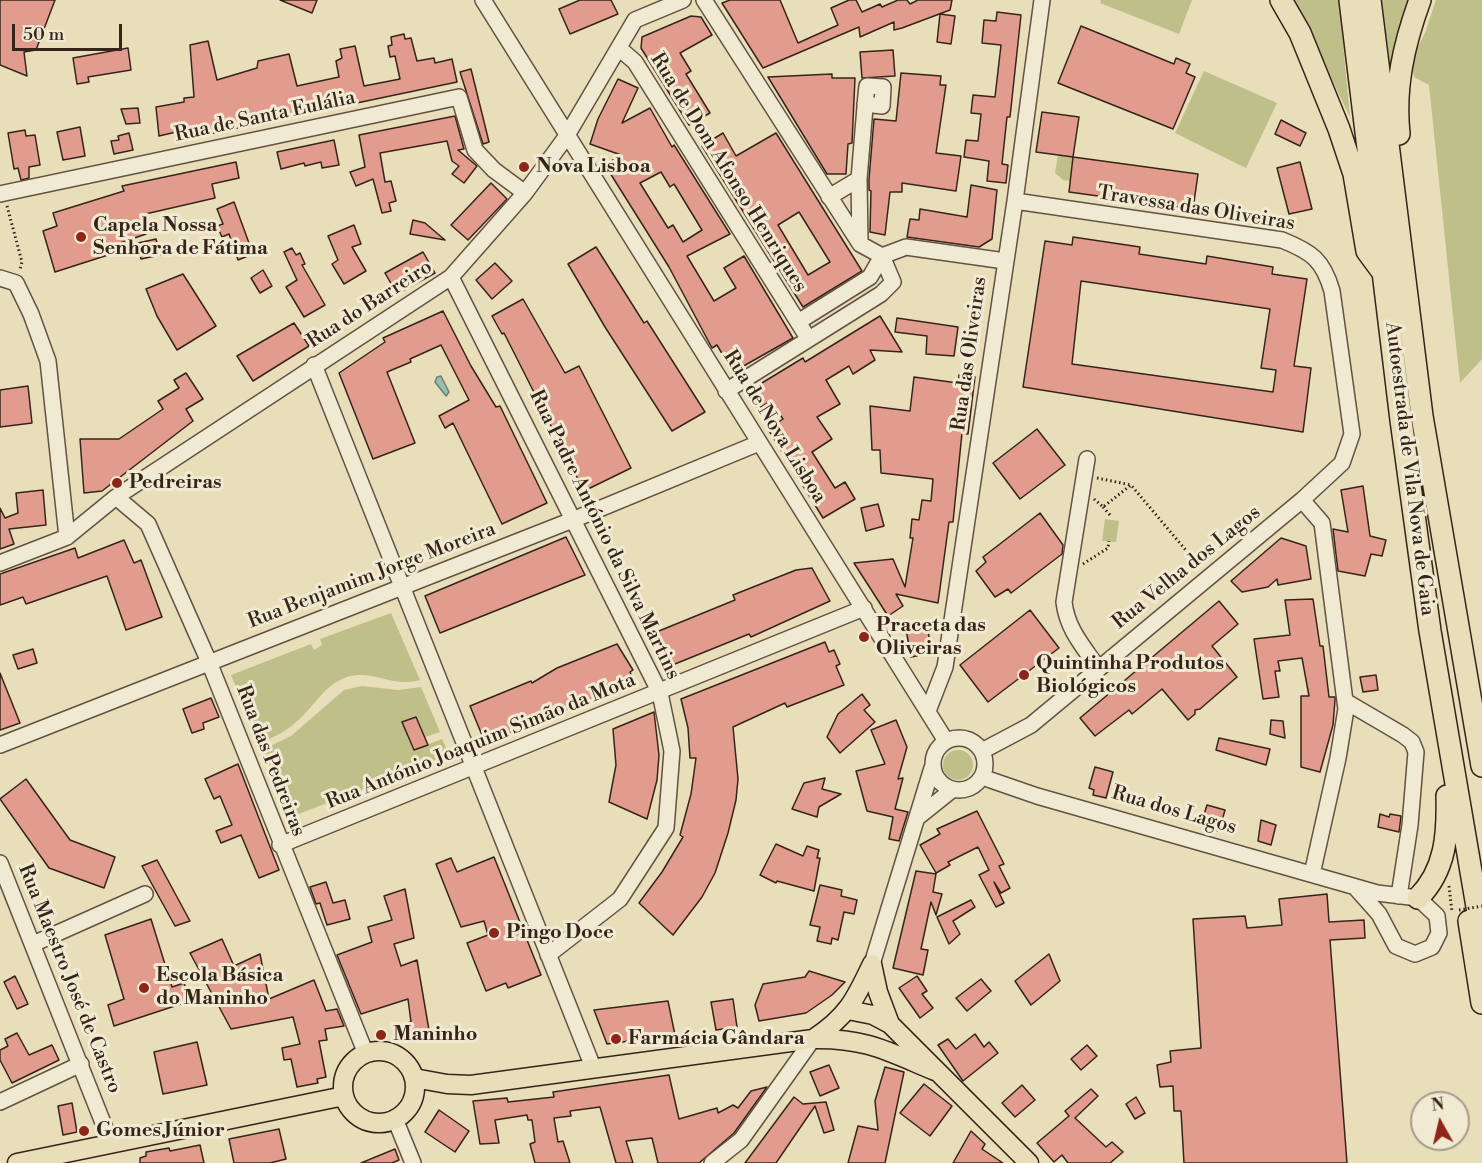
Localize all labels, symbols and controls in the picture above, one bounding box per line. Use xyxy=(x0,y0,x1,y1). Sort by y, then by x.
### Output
scale bar xyxy=(15,12,124,50)
text: 50 m xyxy=(23,23,64,46)
street label: Rua de Dom Afonso Henriques xyxy=(644,49,812,297)
street label: Rua de Santa Eulália xyxy=(172,86,358,148)
place label: Nova Lisboa xyxy=(536,155,651,179)
marker: Nova Lisboa xyxy=(517,160,531,174)
street label: Travessa das Oliveiras xyxy=(1096,182,1296,236)
place label: Capela Nossa Senhora de Fátima xyxy=(93,214,268,261)
marker: Capela Nossa Senhora de Fátima xyxy=(74,230,88,244)
street label: Rua do Barreiro xyxy=(303,256,437,354)
street label: Rua das Oliveiras xyxy=(947,275,993,433)
street label: Autoestrada de Vila Nova de Gaia xyxy=(1379,321,1439,617)
street label: Rua de Nova Lisboa xyxy=(717,346,831,508)
street label: Rua Padre António da Silva Martins xyxy=(523,386,685,684)
place label: Pedreiras xyxy=(129,471,222,495)
marker: Pedreiras xyxy=(110,476,124,490)
street label: Rua Velha dos Lagos xyxy=(1108,501,1266,635)
street label: Rua Benjamim Jorge Moreira xyxy=(245,518,499,634)
place label: Praceta das Oliveiras xyxy=(876,614,986,661)
marker: Praceta das Oliveiras xyxy=(857,630,871,644)
place label: Quintinha Produtos Biológicos xyxy=(1036,652,1224,699)
marker: Quintinha Produtos Biológicos xyxy=(1017,668,1031,682)
street label: Rua António Joaquim Simão da Mota xyxy=(323,669,639,815)
street label: Rua das Pedreiras xyxy=(230,682,310,840)
street label: Rua dos Lagos xyxy=(1109,782,1239,840)
street label: Rua Maestro José de Castro xyxy=(12,861,126,1097)
place label: Pingo Doce xyxy=(506,921,614,945)
marker: Pingo Doce xyxy=(487,926,501,940)
place label: Escola Básica do Maninho xyxy=(156,964,283,1011)
marker: Escola Básica do Maninho xyxy=(137,981,151,995)
place label: Maninho xyxy=(393,1023,477,1047)
place label: Farmácia Gândara xyxy=(628,1027,805,1051)
marker: Maninho xyxy=(374,1028,388,1042)
marker: Farmácia Gândara xyxy=(609,1032,623,1046)
north arrow xyxy=(1410,1091,1470,1151)
text: N xyxy=(1430,1094,1445,1116)
place label: Gomes Júnior xyxy=(96,1119,225,1143)
marker: Gomes Júnior xyxy=(77,1124,91,1138)

